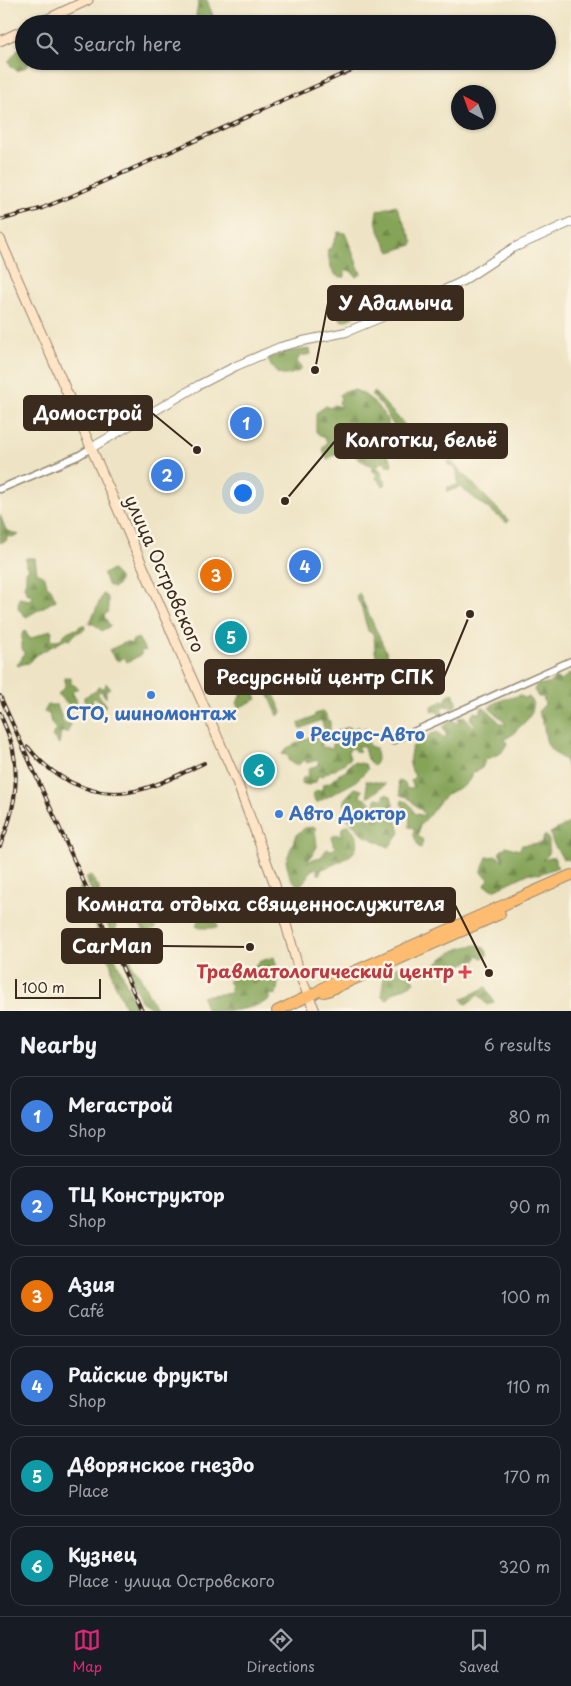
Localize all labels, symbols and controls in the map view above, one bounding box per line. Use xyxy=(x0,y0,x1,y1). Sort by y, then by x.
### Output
search box xyxy=(15,15,556,70)
icon: search xyxy=(33,29,61,57)
text: Search here xyxy=(73,29,182,57)
north arrow xyxy=(451,85,496,130)
callout: У Адамыча xyxy=(328,286,463,320)
text: У Адамыча xyxy=(338,288,453,316)
callout: Домострой xyxy=(24,396,152,430)
text: Домострой xyxy=(33,398,142,426)
pin: 1 xyxy=(230,404,262,442)
callout: Колготки, бельё xyxy=(335,424,507,458)
text: Колготки, бельё xyxy=(345,425,497,453)
pin: 2 xyxy=(151,456,183,494)
your location xyxy=(230,480,256,506)
street label: улица Островского xyxy=(118,490,212,657)
pin: 4 xyxy=(289,547,321,585)
pin: 3 xyxy=(200,556,232,594)
pin: 5 xyxy=(215,618,247,656)
callout: Ресурсный центр СПК xyxy=(205,660,444,694)
text: Ресурсный центр СПК xyxy=(216,662,434,690)
marker: СТО, шиномонтаж xyxy=(145,689,157,701)
place label: СТО, шиномонтаж xyxy=(66,699,237,726)
place label: Ресурс-Авто xyxy=(310,720,425,747)
marker: Ресурс-Авто xyxy=(294,729,306,741)
pin: 6 xyxy=(243,751,275,789)
place label: Авто Доктор xyxy=(289,799,406,826)
marker: Авто Доктор xyxy=(273,808,285,820)
callout: Комната отдыха священнослужителя xyxy=(67,888,455,922)
text: Комната отдыха священнослужителя xyxy=(77,889,445,917)
callout: CarMan xyxy=(62,929,162,963)
text: CarMan xyxy=(72,931,152,959)
place label: Травматологический центр xyxy=(196,957,454,984)
marker: Травматологический центр xyxy=(458,965,472,979)
scale bar xyxy=(15,976,101,999)
text: 100 m xyxy=(22,977,65,998)
text: Nearby xyxy=(20,1028,97,1060)
text: 6 results xyxy=(484,1032,551,1056)
text: Мегастрой xyxy=(68,1090,173,1118)
text: 1 xyxy=(33,1104,41,1128)
text: 80 m xyxy=(508,1104,550,1128)
text: Shop xyxy=(68,1118,106,1142)
text: ТЦ Конструктор xyxy=(68,1180,225,1208)
text: 2 xyxy=(31,1194,43,1218)
text: 90 m xyxy=(509,1194,550,1218)
text: Shop xyxy=(68,1208,106,1232)
text: Азия xyxy=(68,1270,115,1298)
text: 3 xyxy=(32,1284,42,1308)
text: 100 m xyxy=(501,1284,550,1308)
text: Café xyxy=(68,1298,104,1322)
text: Райские фрукты xyxy=(68,1360,228,1388)
text: 4 xyxy=(32,1374,42,1398)
text: 110 m xyxy=(507,1374,550,1398)
text: Shop xyxy=(68,1388,106,1412)
text: Дворянское гнездо xyxy=(68,1450,254,1478)
text: 5 xyxy=(32,1464,42,1488)
text: 170 m xyxy=(504,1464,550,1488)
text: Place xyxy=(68,1478,109,1502)
text: Кузнец xyxy=(68,1540,136,1568)
text: 6 xyxy=(31,1554,43,1578)
text: 320 m xyxy=(499,1554,550,1578)
text: Place · улица Островского xyxy=(68,1568,275,1592)
tab: Map xyxy=(72,1626,102,1677)
tab: Directions xyxy=(247,1626,315,1677)
tab: Saved xyxy=(459,1626,499,1677)

